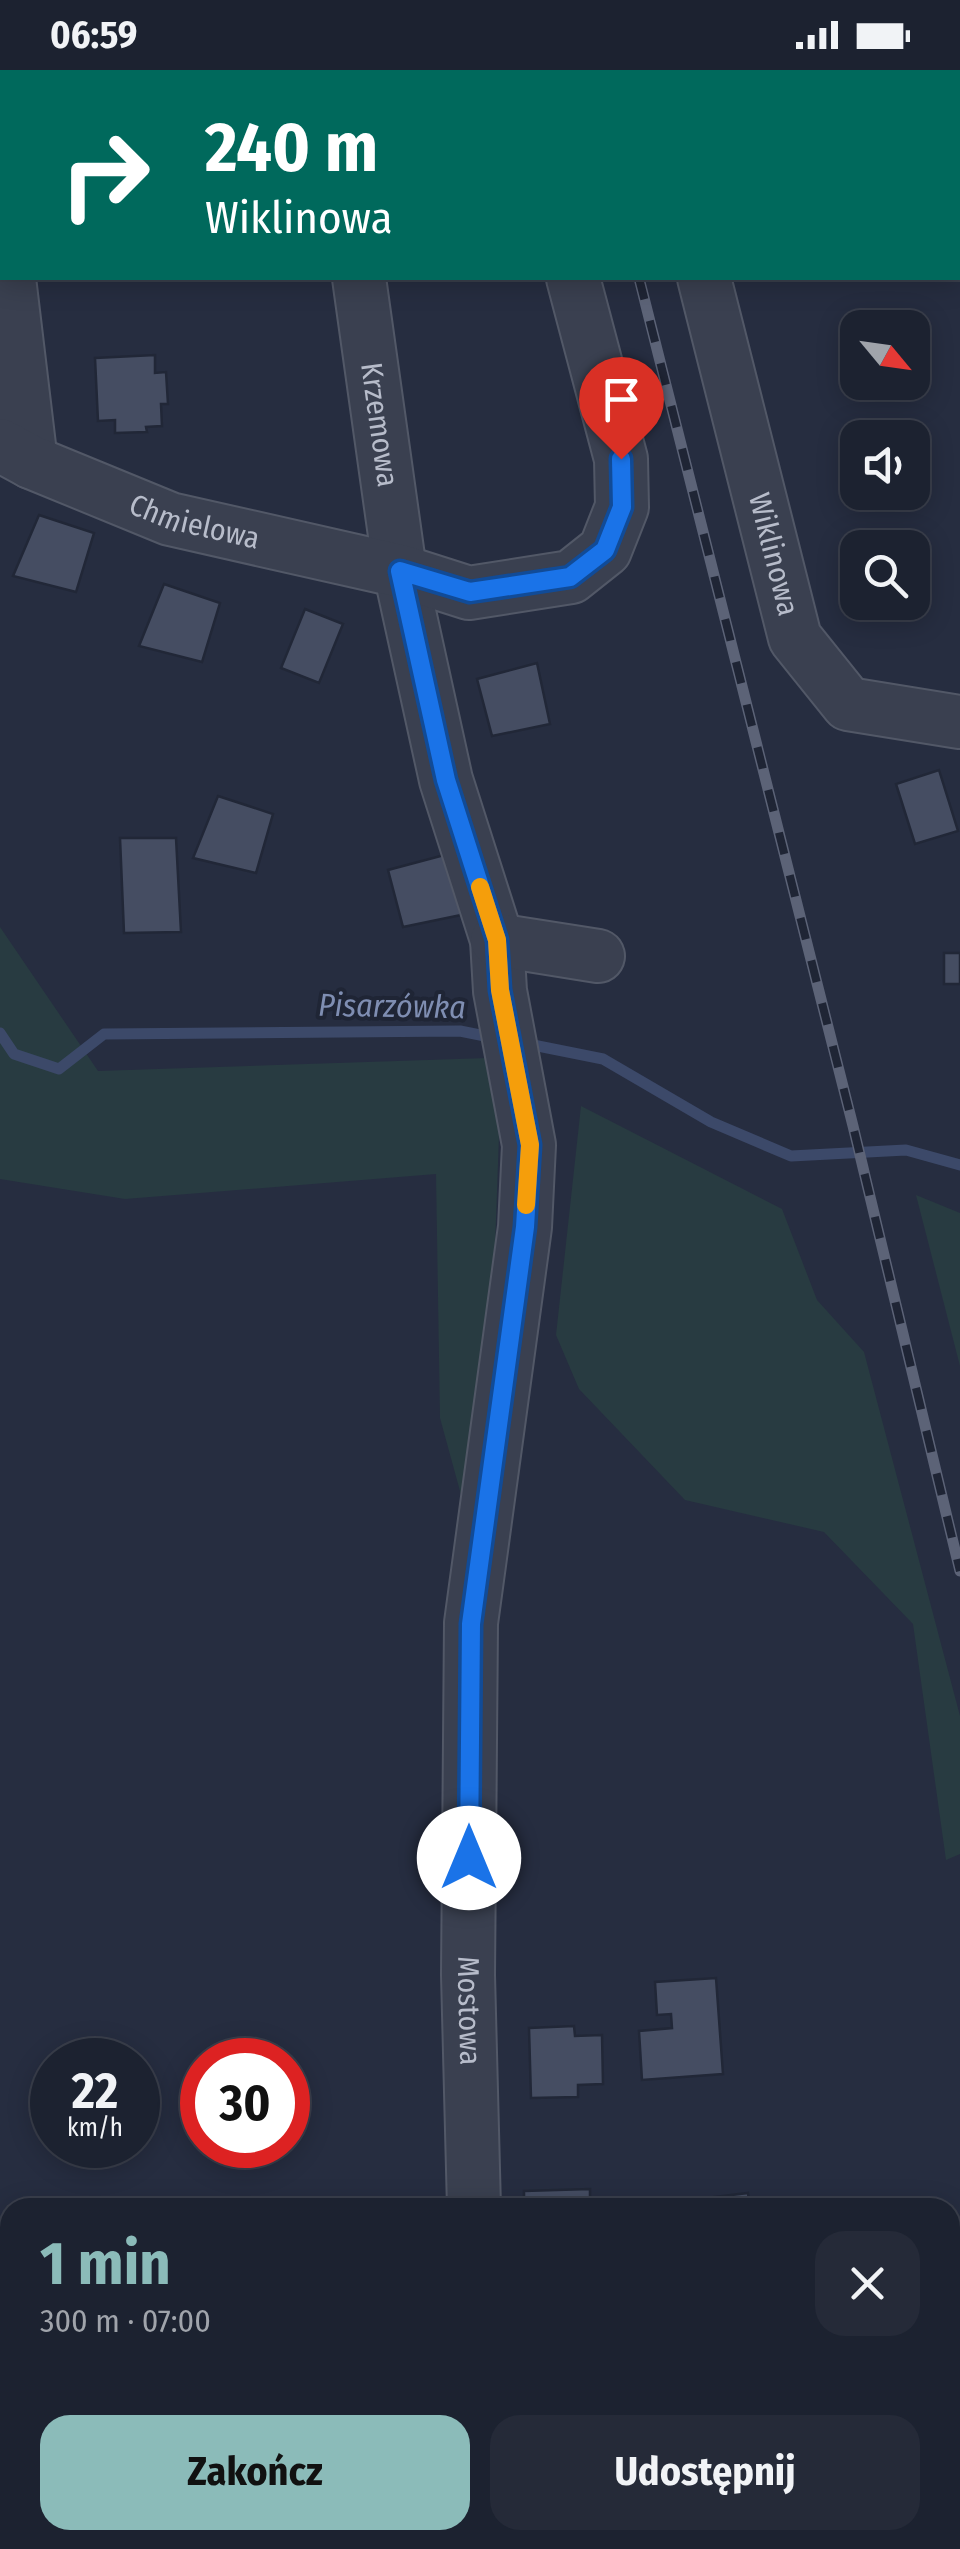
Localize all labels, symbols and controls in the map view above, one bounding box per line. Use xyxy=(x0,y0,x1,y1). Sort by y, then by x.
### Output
text: 06:59 xyxy=(50,12,137,58)
text: 240 m xyxy=(205,106,378,190)
icon: right xyxy=(40,110,170,240)
text: Wiklinowa xyxy=(205,191,393,245)
north arrow xyxy=(840,310,930,400)
map controls xyxy=(840,310,930,620)
pin xyxy=(579,357,664,460)
street label: Krzemowa xyxy=(353,360,406,489)
icon: arrive xyxy=(594,372,649,427)
button: sound xyxy=(840,420,930,510)
street label: Chmielowa xyxy=(124,486,263,557)
street label: Wiklinowa xyxy=(741,489,807,619)
button: search xyxy=(840,530,930,620)
water label: Pisarzówka xyxy=(318,986,466,1026)
position arrow xyxy=(417,1806,521,1910)
street label: Mostowa xyxy=(450,1956,488,2066)
speed limit sign: 30 xyxy=(180,2038,310,2168)
text: 22 xyxy=(72,2061,118,2121)
text: km/h xyxy=(67,2113,123,2143)
text: 1 min xyxy=(40,2228,171,2300)
button: close xyxy=(815,2231,920,2336)
text: 300 m · 07:00 xyxy=(40,2302,211,2340)
button: Zakończ xyxy=(40,2415,470,2530)
button: Udostępnij xyxy=(490,2415,920,2530)

